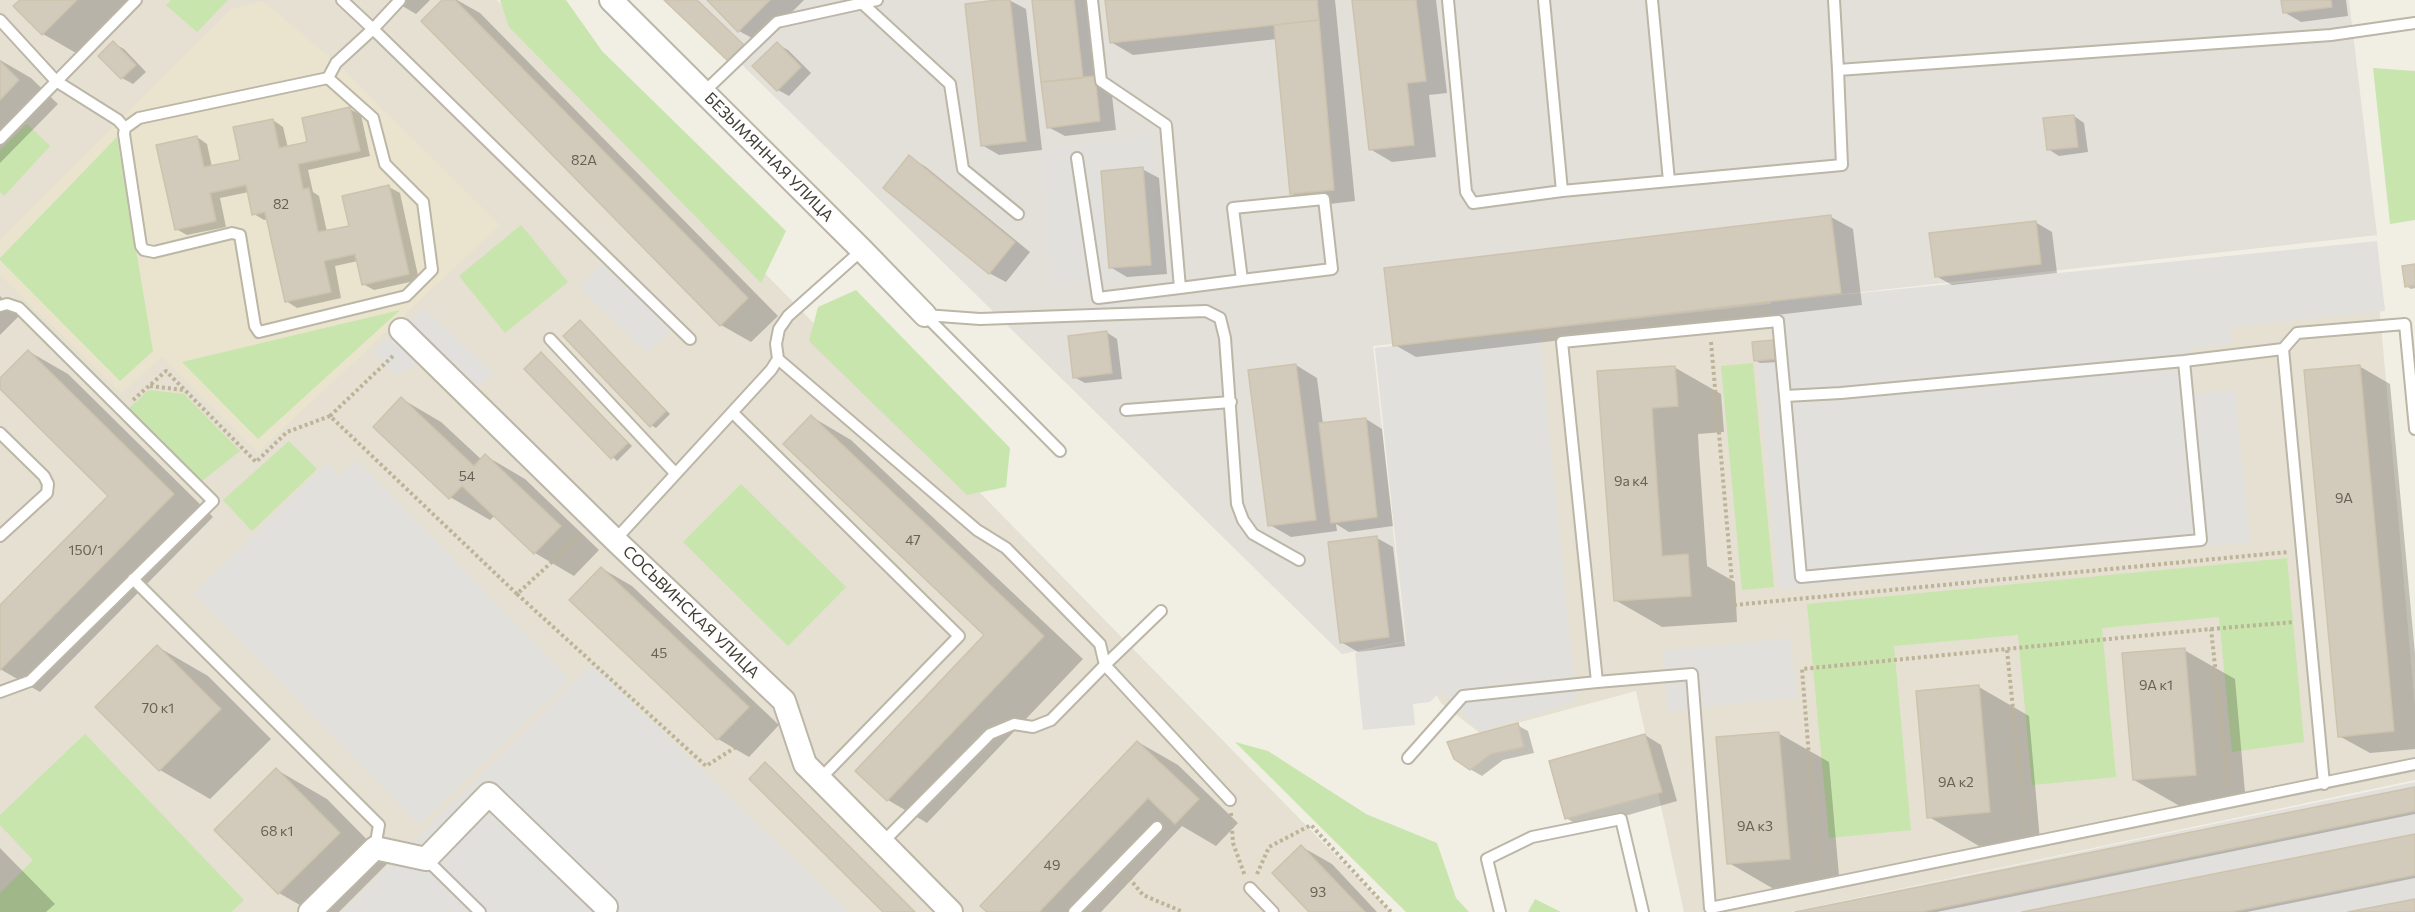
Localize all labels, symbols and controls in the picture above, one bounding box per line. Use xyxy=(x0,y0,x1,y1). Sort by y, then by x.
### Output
street label: БЕЗЫМЯННАЯ УЛИЦА xyxy=(701,89,837,225)
house number: 82А xyxy=(571,152,597,168)
house number: 82 xyxy=(273,196,289,212)
house number: 54 xyxy=(459,468,475,484)
house number: 9а к4 xyxy=(1614,473,1648,489)
house number: 9А xyxy=(2335,490,2353,506)
house number: 47 xyxy=(905,532,921,548)
house number: 150/1 xyxy=(68,542,104,558)
street label: СОСЬВИНСКАЯ УЛИЦА xyxy=(619,542,763,682)
house number: 45 xyxy=(651,645,667,661)
house number: 9А к1 xyxy=(2139,677,2173,693)
house number: 70 к1 xyxy=(142,700,174,716)
house number: 9А к2 xyxy=(1938,774,1974,790)
house number: 9А к3 xyxy=(1737,818,1773,834)
house number: 68 к1 xyxy=(260,823,294,839)
house number: 49 xyxy=(1044,857,1060,873)
house number: 93 xyxy=(1310,884,1326,900)

